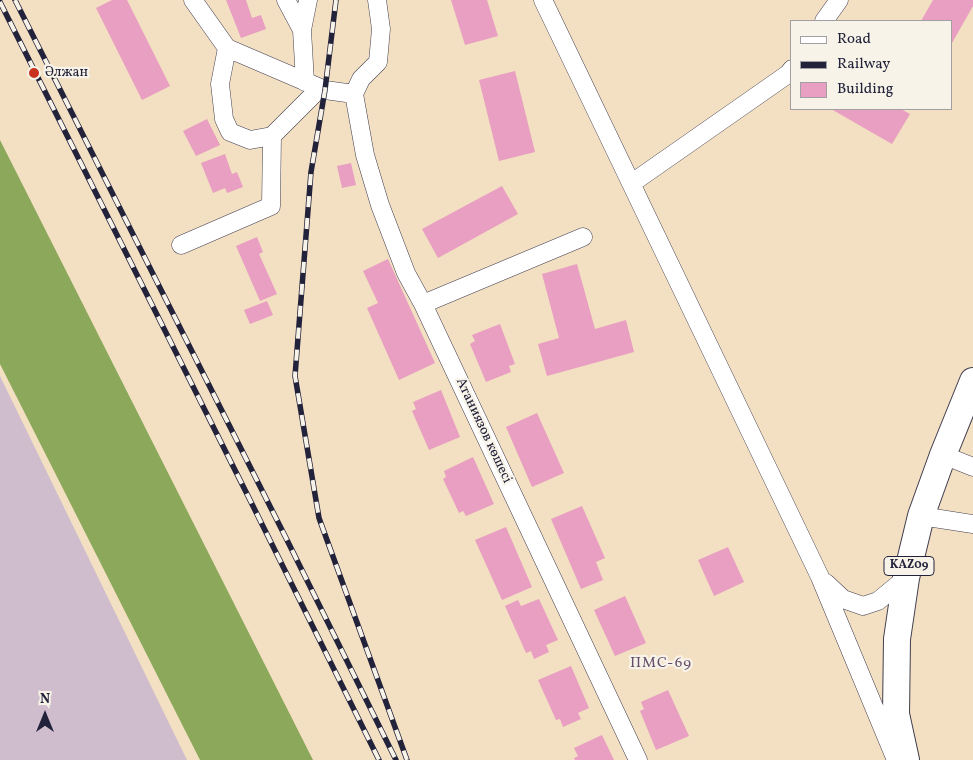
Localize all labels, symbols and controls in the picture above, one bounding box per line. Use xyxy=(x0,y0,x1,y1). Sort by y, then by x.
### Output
legend xyxy=(790,20,953,110)
text: Road xyxy=(837,29,871,50)
text: Railway xyxy=(837,54,890,75)
place label: Әлжан xyxy=(45,65,88,81)
marker: Әлжан xyxy=(27,66,41,80)
text: Building xyxy=(837,79,893,100)
street label: Атаниязов көшесі xyxy=(451,376,515,486)
road number: KAZ09 xyxy=(884,556,934,576)
district label: ПМС-69 xyxy=(629,655,693,673)
north arrow xyxy=(20,690,70,740)
text: N xyxy=(40,690,50,709)

